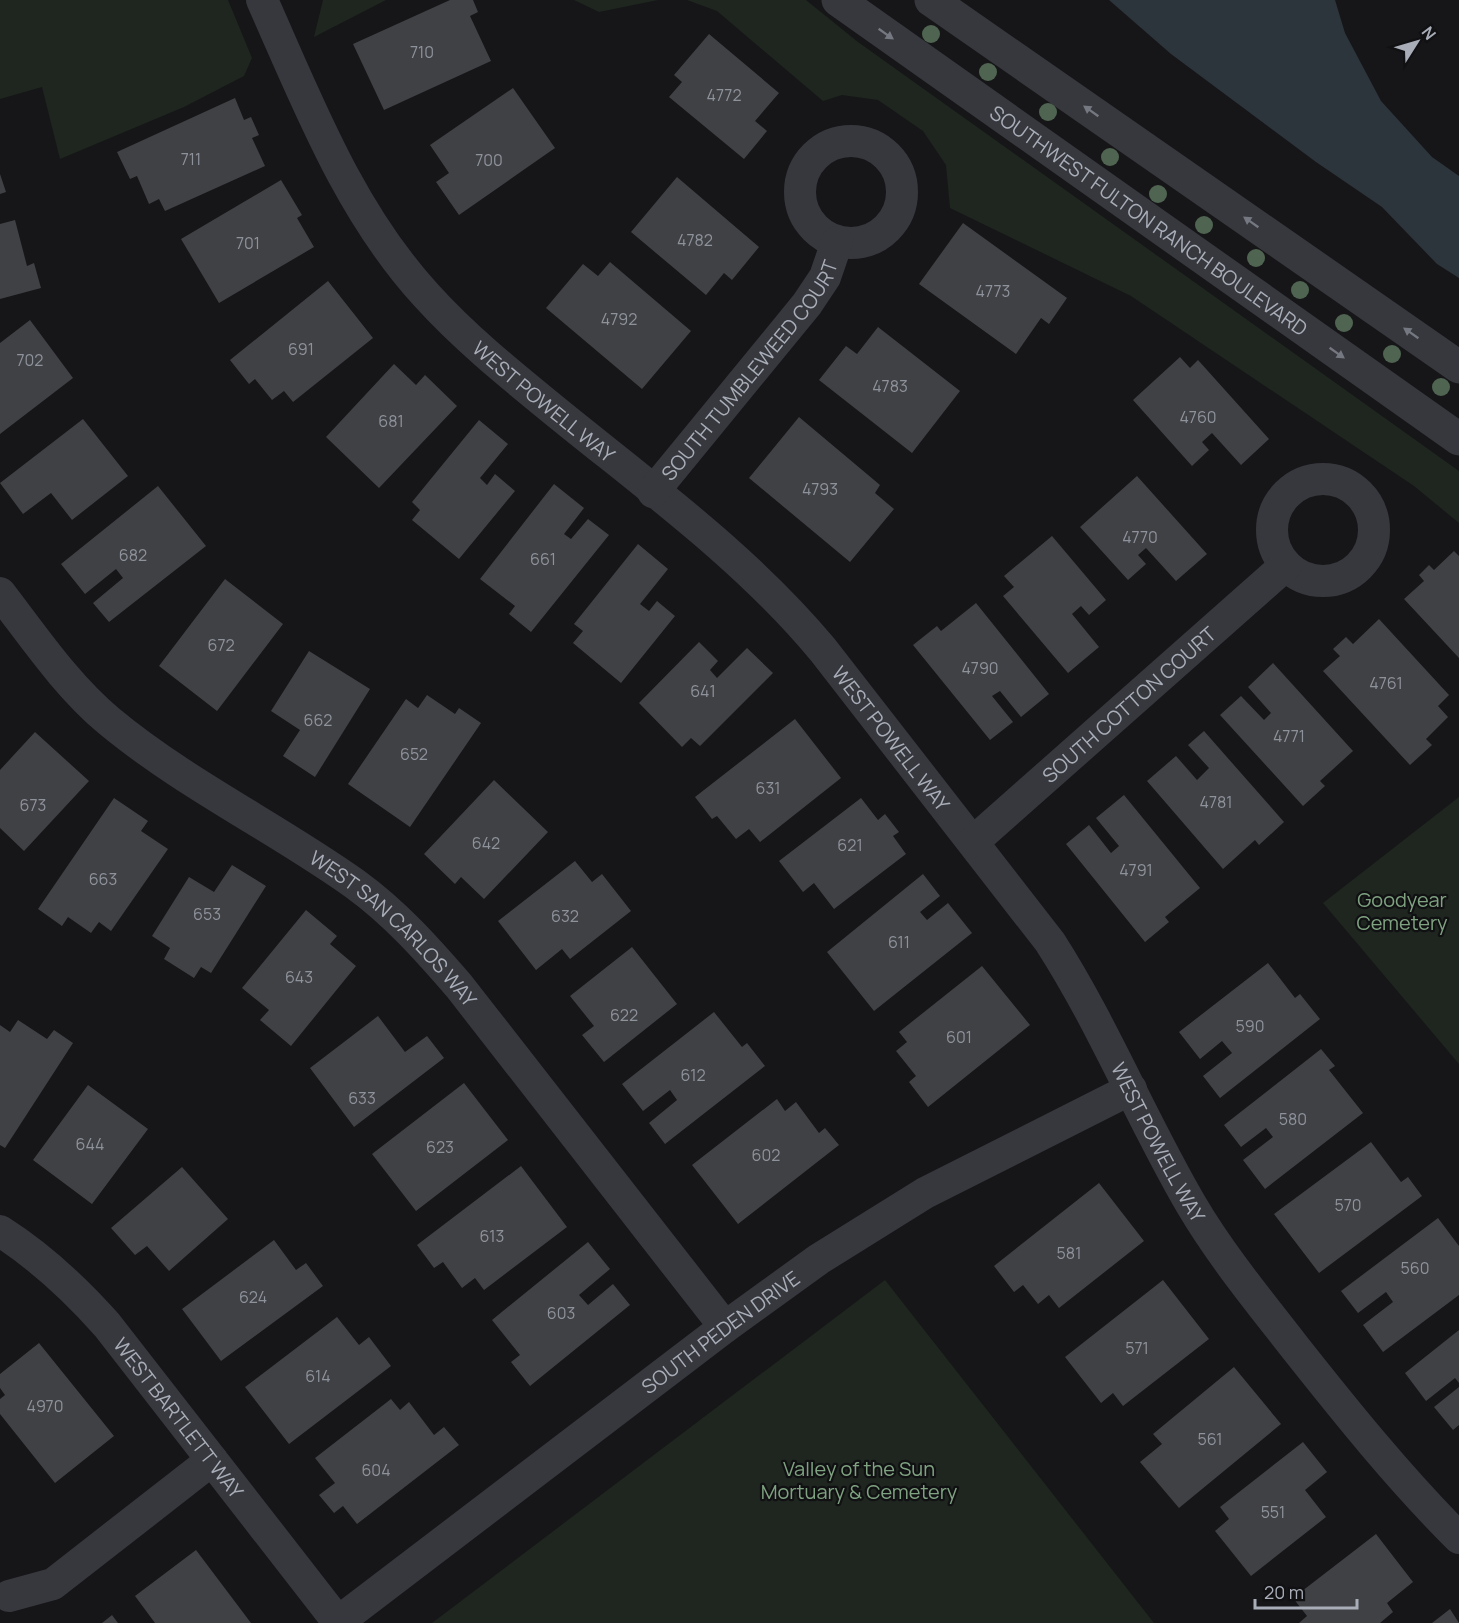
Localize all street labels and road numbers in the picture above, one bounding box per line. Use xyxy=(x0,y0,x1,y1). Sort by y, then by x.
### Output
street label: SOUTHWEST FULTON RANCH BOULEVARD xyxy=(985,98,1313,342)
street label: SOUTH TUMBLEWEED COURT xyxy=(655,256,843,486)
street label: WEST POWELL WAY xyxy=(467,335,621,468)
street label: SOUTH COTTON COURT xyxy=(1036,620,1221,788)
street label: WEST POWELL WAY xyxy=(827,660,957,817)
street label: WEST SAN CARLOS WAY xyxy=(305,844,484,1012)
street label: WEST POWELL WAY xyxy=(1105,1058,1212,1228)
street label: SOUTH PEDEN DRIVE xyxy=(636,1264,805,1400)
street label: WEST BARTLETT WAY xyxy=(108,1331,251,1504)

